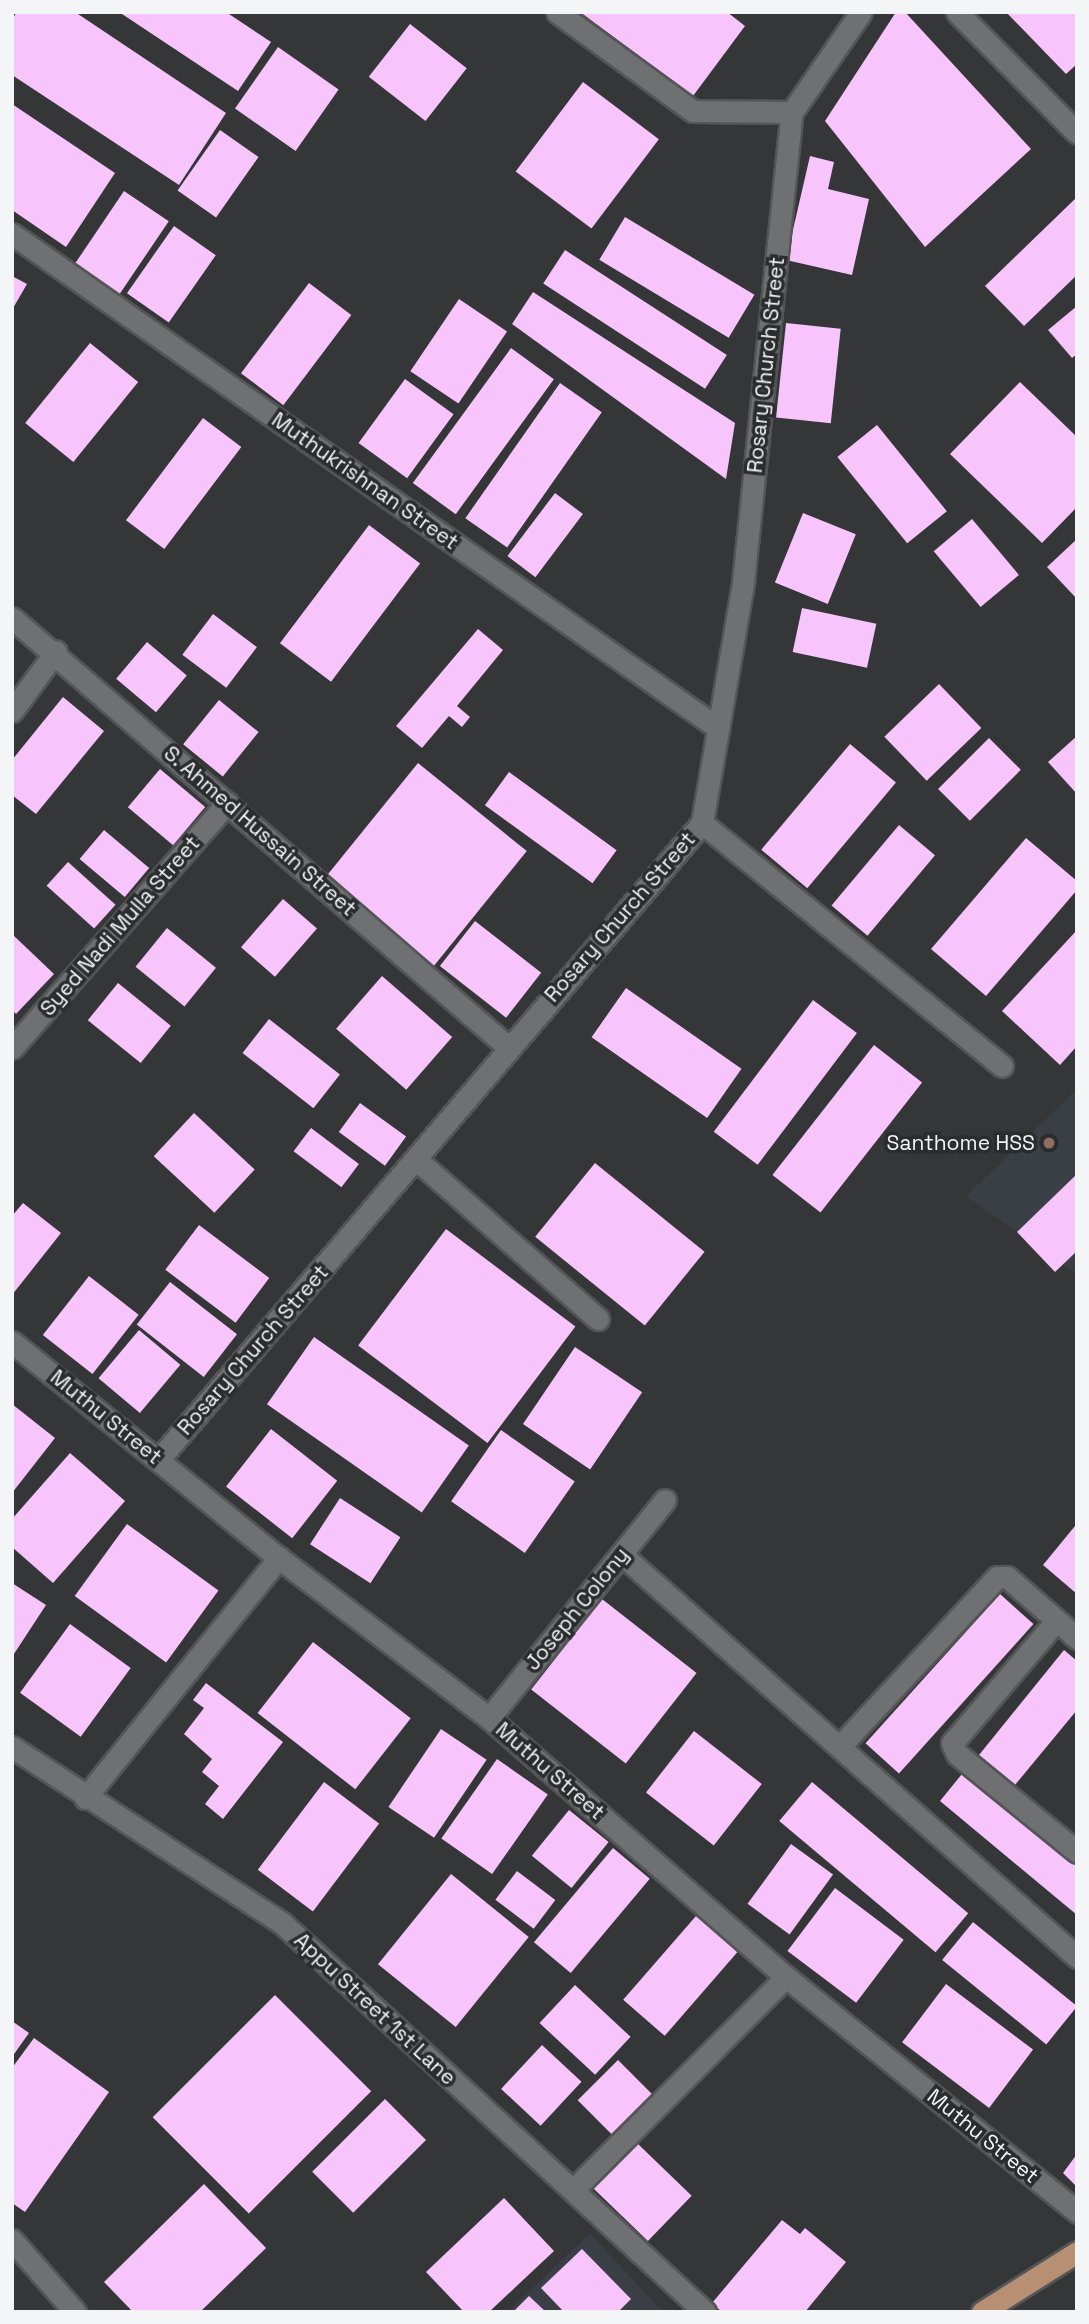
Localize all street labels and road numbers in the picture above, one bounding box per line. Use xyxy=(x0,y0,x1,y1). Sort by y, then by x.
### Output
street label: Rosary Church Street xyxy=(742,256,790,474)
street label: Muthukrishnan Street xyxy=(267,407,463,555)
street label: S. Ahmed Hussain Street xyxy=(158,740,362,922)
street label: Rosary Church Street xyxy=(539,827,701,1007)
street label: Syed Nadi Mulla Street xyxy=(35,831,205,1021)
street label: Rosary Church Street xyxy=(172,1260,334,1440)
street label: Muthu Street xyxy=(45,1364,167,1470)
street label: Joseph Colony xyxy=(520,1543,634,1675)
street label: Muthu Street xyxy=(490,1717,610,1825)
street label: Appu Street 1st Lane xyxy=(289,1928,461,2090)
street label: Muthu Street xyxy=(922,2083,1044,2189)

